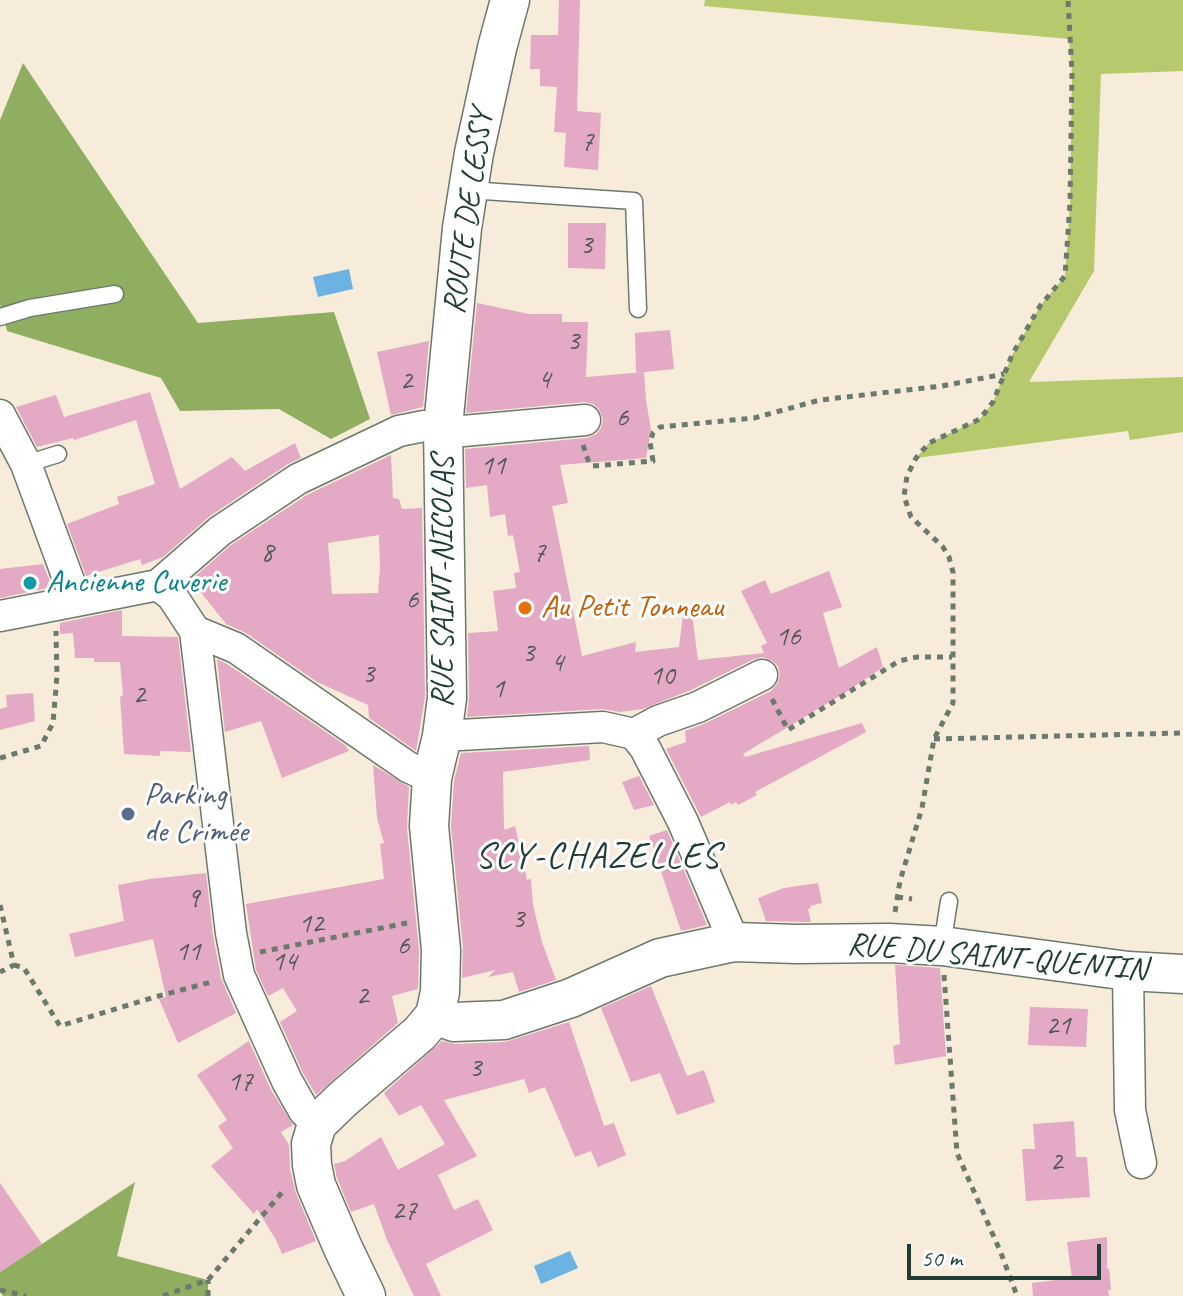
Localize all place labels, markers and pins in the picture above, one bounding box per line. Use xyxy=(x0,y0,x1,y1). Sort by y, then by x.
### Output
place label: Ancienne Cuverie xyxy=(46,564,226,602)
marker: Ancienne Cuverie xyxy=(21,574,39,592)
place label: Au Petit Tonneau xyxy=(541,589,723,627)
marker: Au Petit Tonneau xyxy=(516,599,534,617)
place label: Parking de Crimée xyxy=(144,777,248,852)
marker: Parking de Crimée xyxy=(119,805,137,823)

